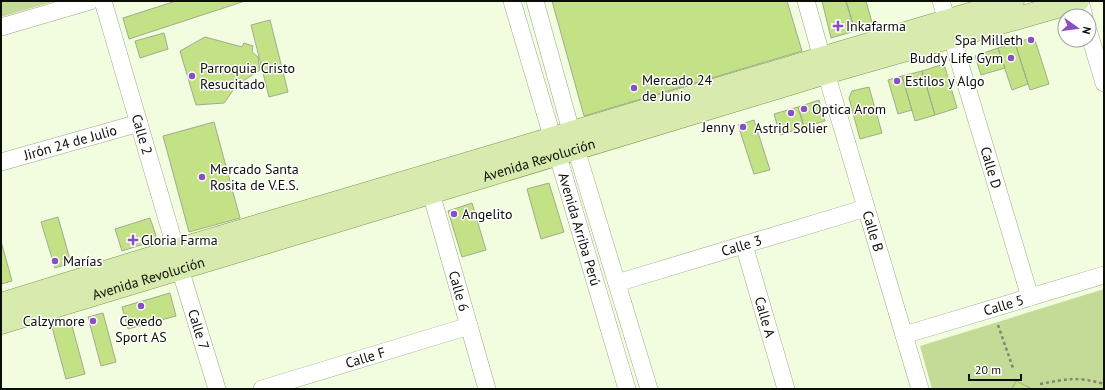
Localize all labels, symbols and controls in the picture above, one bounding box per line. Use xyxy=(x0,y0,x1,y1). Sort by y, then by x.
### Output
north arrow xyxy=(1057,8,1097,48)
place label: Inkafarma xyxy=(846,17,906,35)
marker: Inkafarma xyxy=(833,21,843,31)
text: N xyxy=(1079,25,1094,36)
place label: Spa Milleth xyxy=(955,31,1023,49)
marker: Spa Milleth xyxy=(1026,35,1036,45)
place label: Buddy Life Gym xyxy=(910,49,1003,67)
marker: Buddy Life Gym xyxy=(1006,53,1016,63)
place label: Parroquia Cristo Resucitado xyxy=(200,59,295,93)
marker: Parroquia Cristo Resucitado xyxy=(187,71,197,81)
place label: Mercado 24 de Junio xyxy=(642,71,713,105)
place label: Estilos y Algo xyxy=(905,72,985,90)
marker: Estilos y Algo xyxy=(892,76,902,86)
marker: Mercado 24 de Junio xyxy=(629,83,639,93)
place label: Optica Arom xyxy=(812,100,886,118)
marker: Optica Arom xyxy=(799,104,809,114)
marker: Astrid Solier xyxy=(786,108,796,118)
street label: Calle 2 xyxy=(128,112,157,157)
place label: Jenny xyxy=(701,118,735,136)
place label: Astrid Solier xyxy=(754,119,828,137)
street label: Jirón 24 de Julio xyxy=(21,121,119,164)
marker: Jenny xyxy=(738,122,748,132)
street label: Avenida Revolución xyxy=(480,134,597,186)
street label: Calle D xyxy=(976,144,1006,191)
place label: Mercado Santa Rosita de V.E.S. xyxy=(210,160,299,194)
street label: Avenida Arriba Perú xyxy=(554,170,605,288)
marker: Mercado Santa Rosita de V.E.S. xyxy=(197,172,207,182)
place label: Angelito xyxy=(462,205,512,223)
street label: Calle B xyxy=(858,208,888,254)
marker: Angelito xyxy=(449,209,459,219)
place label: Gloria Farma xyxy=(141,231,218,249)
street label: Calle 3 xyxy=(719,231,764,260)
marker: Gloria Farma xyxy=(128,235,138,245)
place label: Marías xyxy=(63,252,102,270)
street label: Avenida Revolución xyxy=(90,253,207,304)
marker: Marías xyxy=(50,256,60,266)
street label: Calle 6 xyxy=(445,269,473,313)
street label: Calle 5 xyxy=(981,291,1026,320)
street label: Calle A xyxy=(751,295,780,340)
marker: Cevedo Sport AS xyxy=(136,301,146,311)
street label: Calle 7 xyxy=(184,307,213,352)
place label: Calzymore xyxy=(23,312,85,330)
place label: Cevedo Sport AS xyxy=(115,312,167,346)
marker: Calzymore xyxy=(88,316,98,326)
street label: Calle F xyxy=(343,343,388,372)
scale bar xyxy=(969,356,1021,382)
text: 20 m xyxy=(975,362,1001,377)

